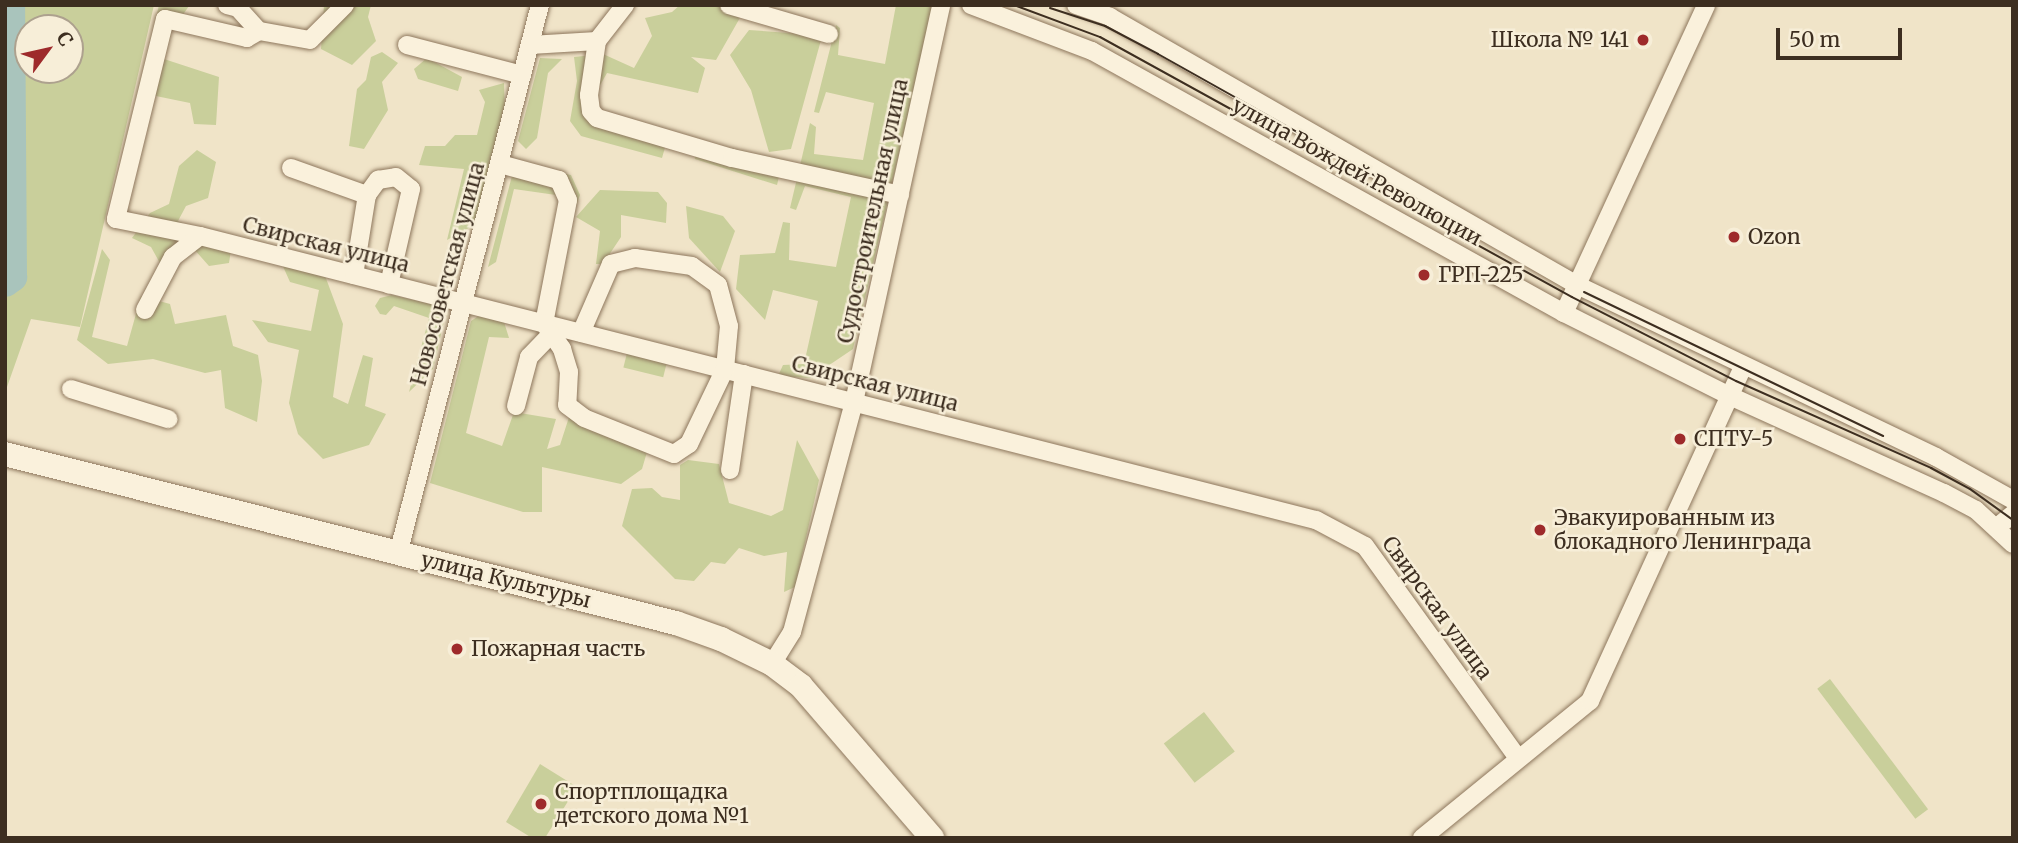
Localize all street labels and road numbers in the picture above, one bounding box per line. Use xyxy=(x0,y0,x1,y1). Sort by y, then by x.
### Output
street label: Судостроительная улица xyxy=(833,76,913,346)
street label: улица Вождей Революции xyxy=(1228,93,1486,251)
street label: Новосоветская улица xyxy=(406,160,490,388)
street label: Свирская улица xyxy=(240,212,412,278)
street label: Свирская улица xyxy=(789,351,961,417)
street label: Свирская улица xyxy=(1377,532,1497,684)
street label: улица Культуры xyxy=(418,547,594,613)

